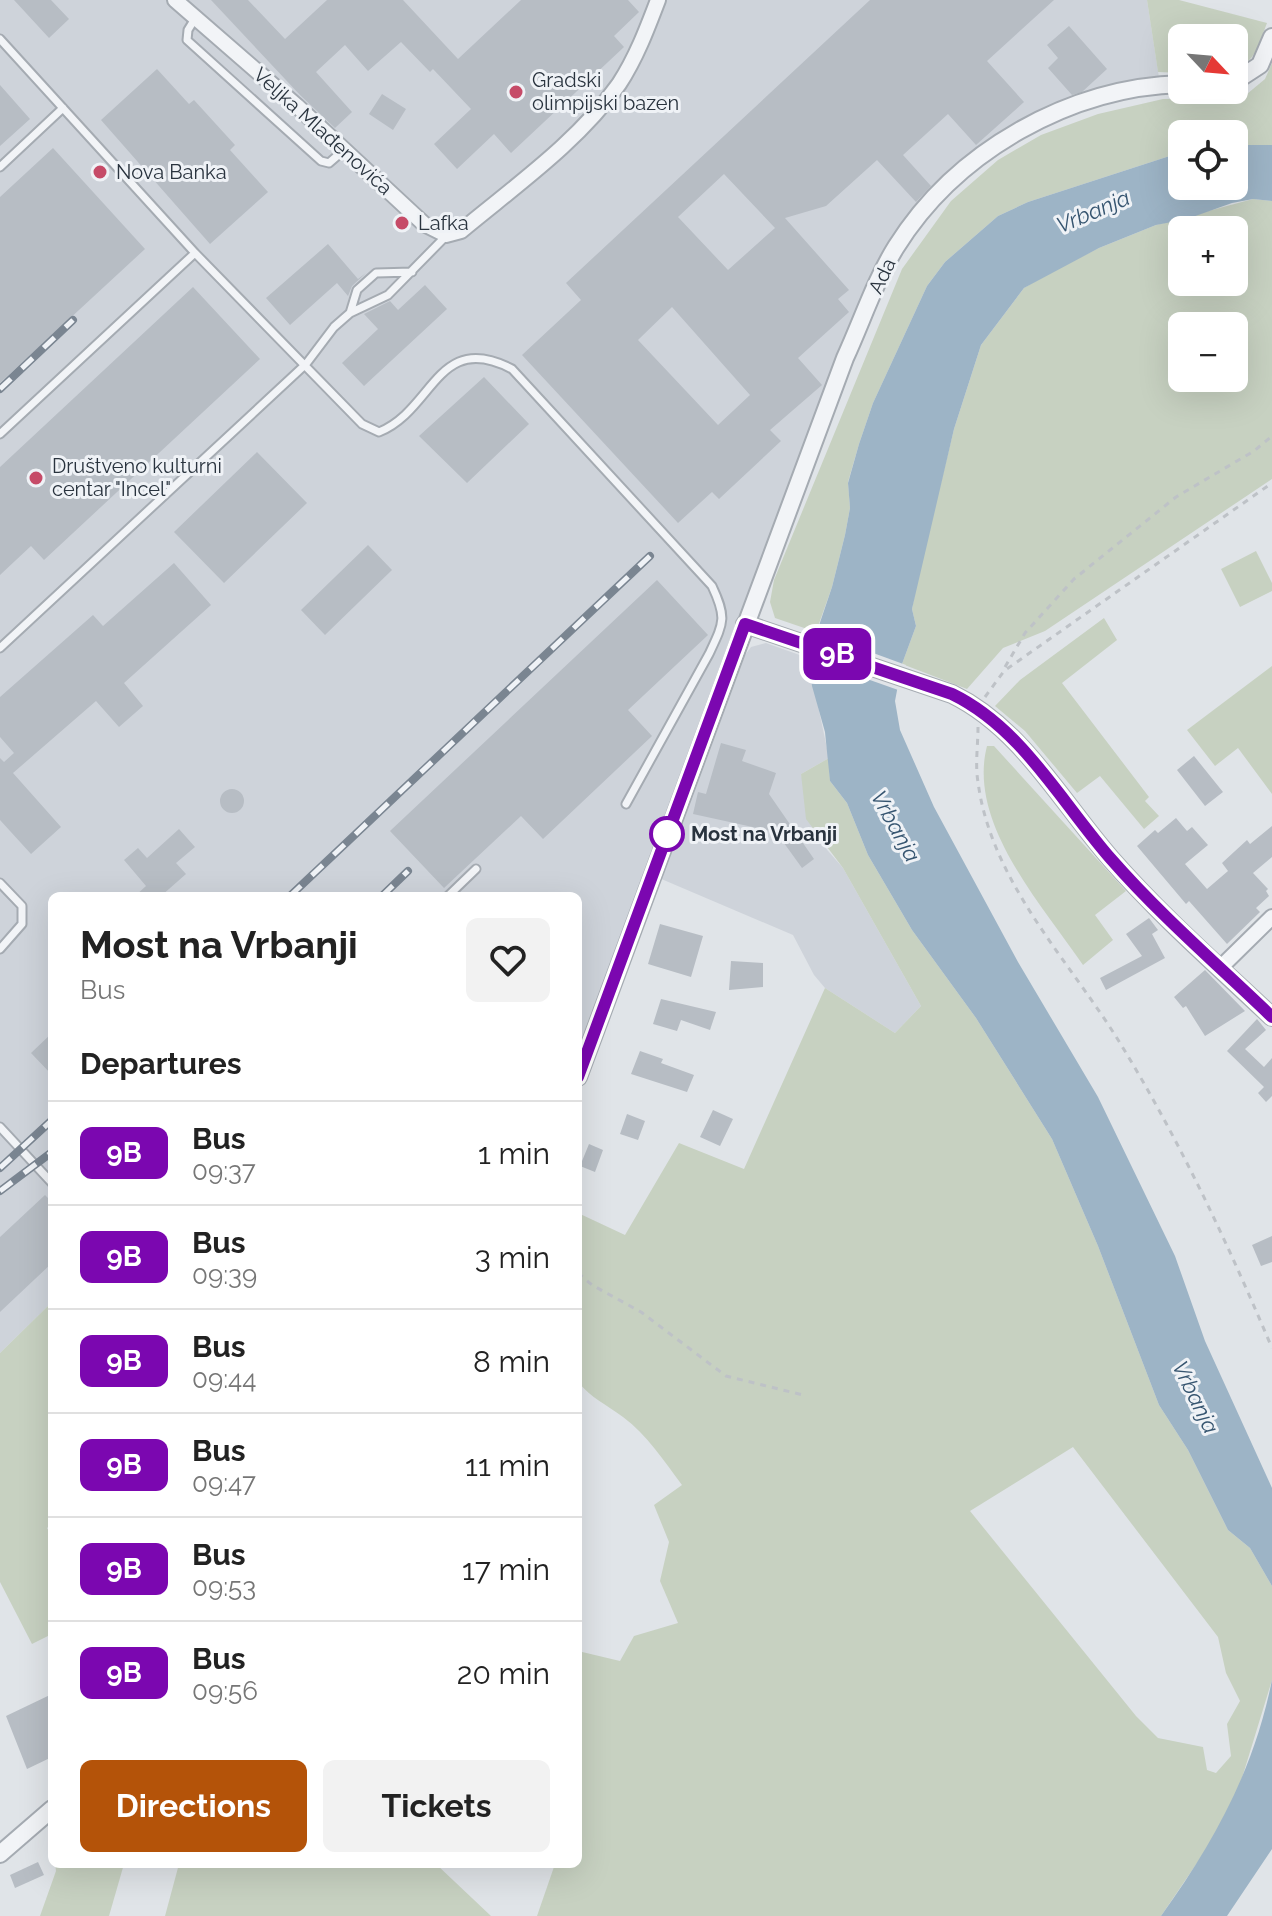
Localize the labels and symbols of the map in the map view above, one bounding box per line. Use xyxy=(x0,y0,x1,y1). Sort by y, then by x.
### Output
north arrow xyxy=(1168,24,1248,104)
street label: Veljka Mlađenovića xyxy=(249,62,397,200)
place label: Gradski olimpijski bazen xyxy=(532,68,679,115)
marker: Gradski olimpijski bazen xyxy=(507,83,525,101)
place label: Nova Banka xyxy=(116,160,227,184)
marker: Nova Banka xyxy=(91,163,109,181)
water label: Vrbanja xyxy=(1052,184,1134,238)
place label: Lafka xyxy=(418,211,469,235)
marker: Lafka xyxy=(393,214,411,232)
street label: Ada xyxy=(863,254,901,298)
place label: Društveno kulturni centar "Incel" xyxy=(52,454,222,501)
marker: Društveno kulturni centar "Incel" xyxy=(27,469,45,487)
line badge: 9B xyxy=(801,628,873,680)
water label: Vrbanja xyxy=(866,786,926,866)
marker: Most na Vrbanji xyxy=(650,817,684,851)
place label: Most na Vrbanji xyxy=(691,822,837,846)
water label: Vrbanja xyxy=(1167,1357,1225,1437)

